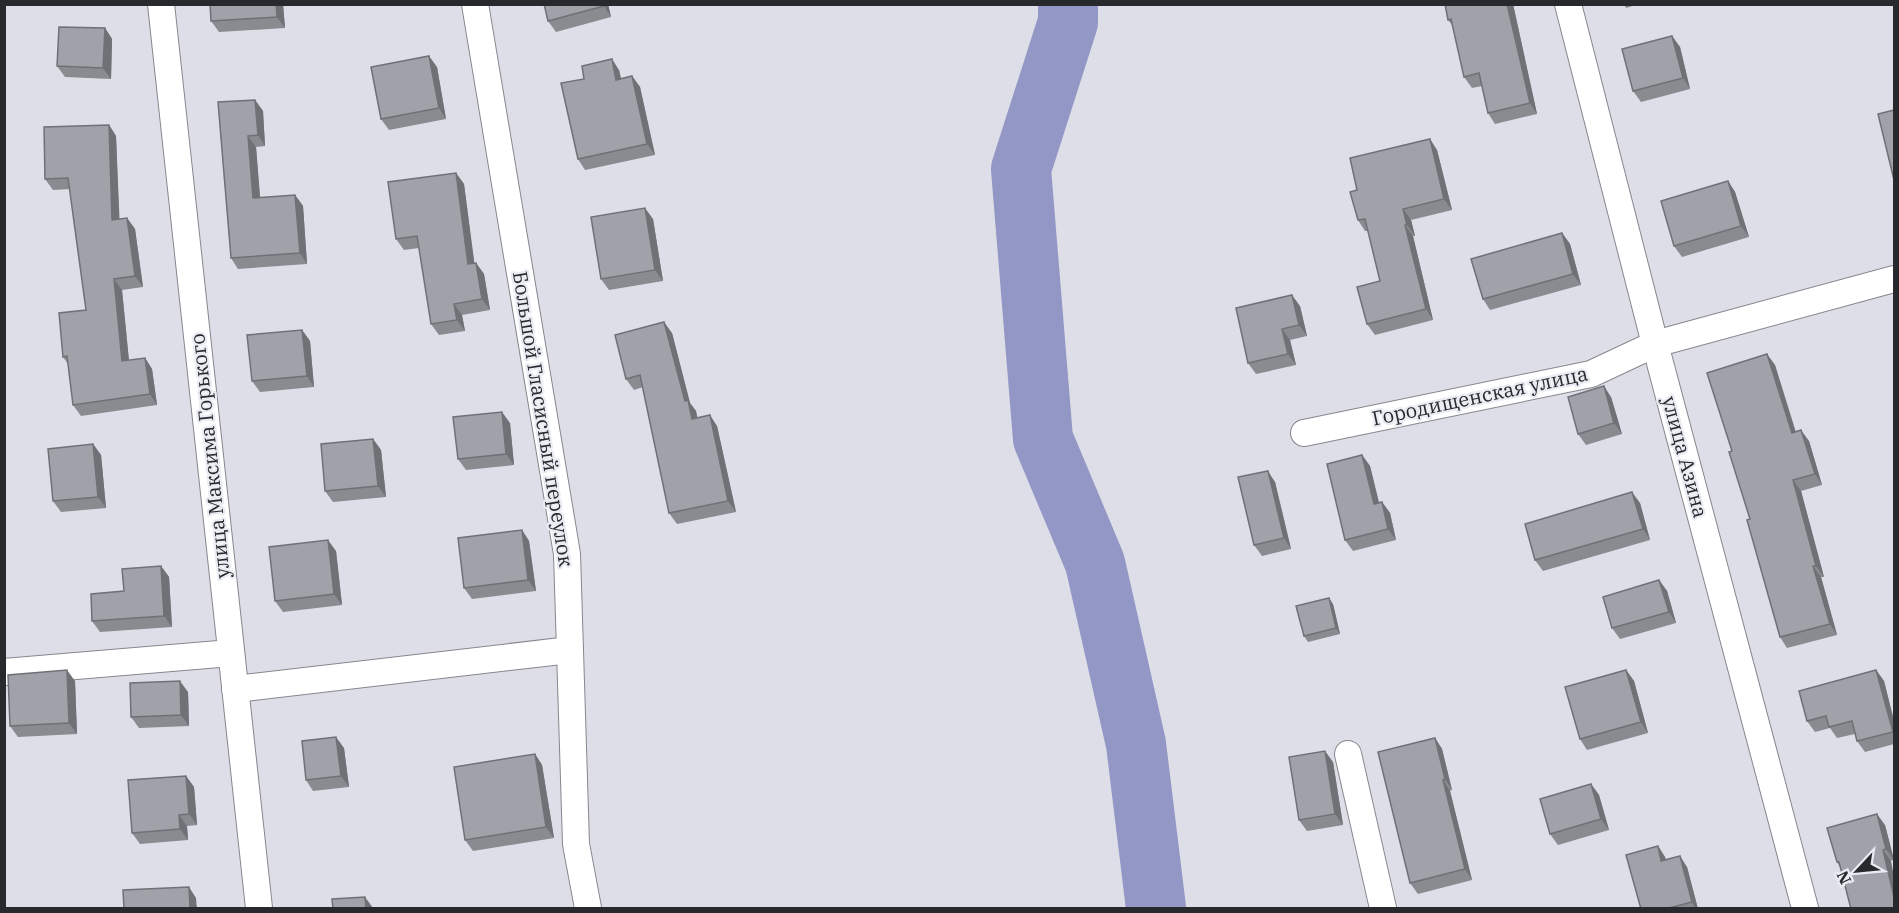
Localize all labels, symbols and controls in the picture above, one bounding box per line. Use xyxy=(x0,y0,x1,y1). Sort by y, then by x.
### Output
street label: Большой Гласисный переулок xyxy=(507,269,580,569)
street label: улица Максима Горького xyxy=(183,332,236,580)
street label: Городищенская улица xyxy=(1370,359,1590,432)
street label: улица Азина xyxy=(1656,393,1715,521)
north arrow xyxy=(1827,841,1887,901)
text: N xyxy=(1832,868,1855,888)

